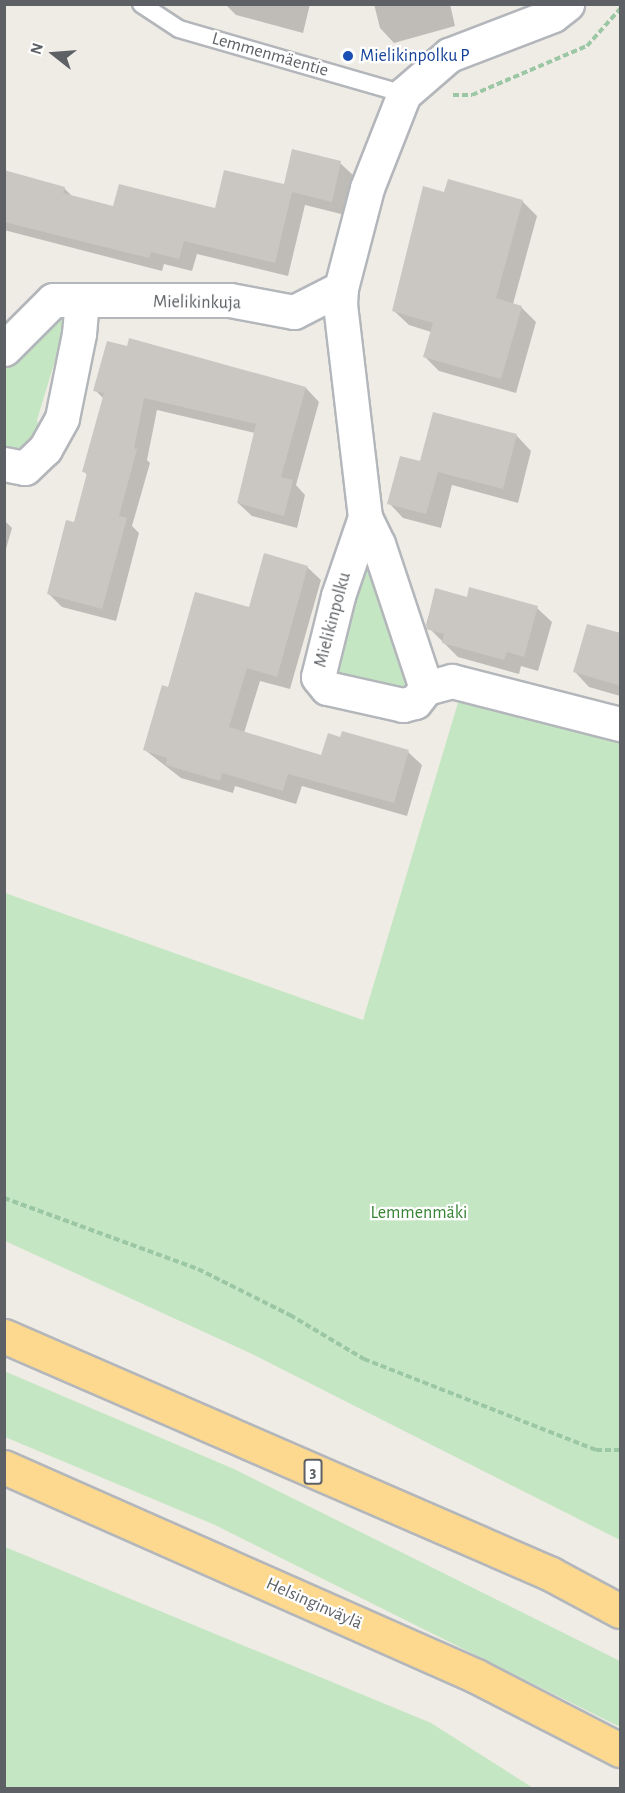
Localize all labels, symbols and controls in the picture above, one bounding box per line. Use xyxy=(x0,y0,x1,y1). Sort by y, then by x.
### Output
north arrow xyxy=(24,24,84,84)
street label: Lemmenmäentie xyxy=(209,28,331,82)
text: N xyxy=(28,41,46,56)
place label: Mielikinpolku P xyxy=(360,45,470,67)
marker: Mielikinpolku P xyxy=(341,49,355,63)
street label: Mielikinkuja xyxy=(153,291,241,315)
street label: Mielikinpolku xyxy=(310,570,356,670)
park label: Lemmenmäki xyxy=(371,1202,467,1224)
road number: 3 xyxy=(302,1459,324,1485)
street label: Helsinginväylä xyxy=(263,1573,365,1635)

